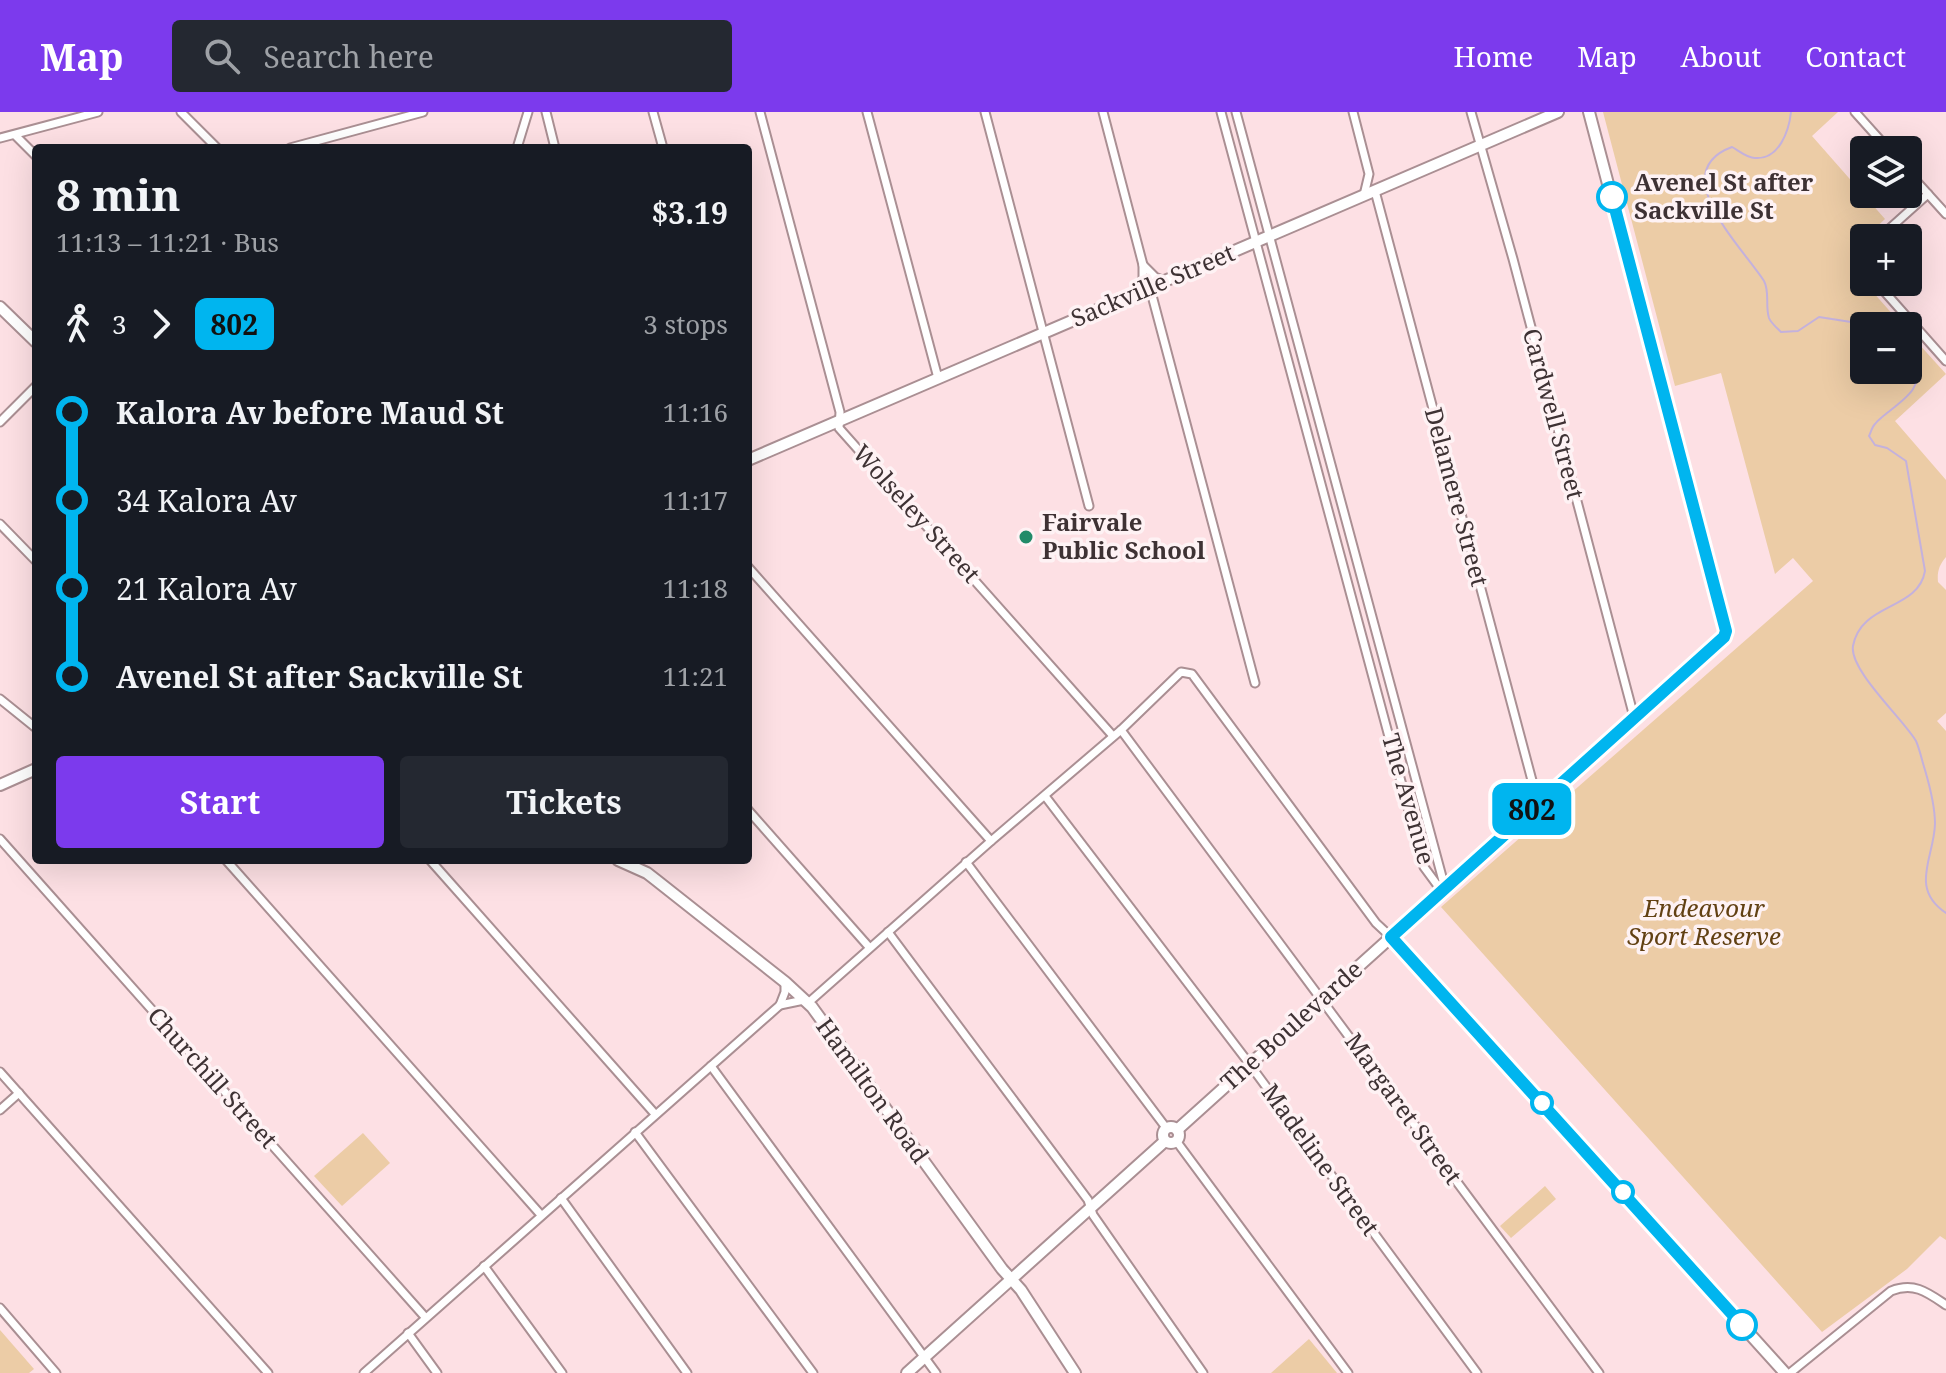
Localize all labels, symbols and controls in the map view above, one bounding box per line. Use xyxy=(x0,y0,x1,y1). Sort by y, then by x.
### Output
search box xyxy=(172,20,732,92)
text: Map xyxy=(40,30,124,82)
icon: search xyxy=(200,34,244,78)
text: Search here xyxy=(264,36,434,77)
text: Home xyxy=(1454,37,1533,75)
text: Map xyxy=(1577,37,1637,75)
text: About xyxy=(1681,37,1761,75)
text: Contact xyxy=(1805,37,1906,75)
map controls xyxy=(1850,136,1922,384)
button: layers xyxy=(1850,136,1922,208)
text: 8 min xyxy=(56,164,181,224)
place label: Avenel St after Sackville St xyxy=(1634,165,1814,226)
marker: Avenel St after Sackville St xyxy=(1597,182,1627,212)
text: $3.19 xyxy=(651,192,728,233)
text: 11:13 – 11:21 · Bus xyxy=(56,224,279,260)
button: + xyxy=(1850,224,1922,296)
street label: Sackville Street xyxy=(1065,235,1239,334)
icon: walk xyxy=(56,302,100,346)
icon: forward xyxy=(139,302,183,346)
text: 802 xyxy=(211,305,258,343)
text: 3 xyxy=(112,306,127,342)
text: 3 stops xyxy=(643,306,728,342)
button: − xyxy=(1850,312,1922,384)
street label: Cardwell Street xyxy=(1516,324,1593,503)
text: Kalora Av before Maud St xyxy=(116,392,504,433)
text: 11:16 xyxy=(662,394,728,430)
street label: Delamere Street xyxy=(1418,403,1497,590)
street label: Wolseley Street xyxy=(846,437,988,589)
text: 34 Kalora Av xyxy=(116,480,297,521)
text: 11:17 xyxy=(662,482,728,518)
place label: Fairvale Public School xyxy=(1042,505,1206,566)
marker: Fairvale Public School xyxy=(1017,528,1035,546)
text: 21 Kalora Av xyxy=(116,568,297,609)
text: 11:18 xyxy=(662,570,728,606)
text: Avenel St after Sackville St xyxy=(116,656,523,697)
text: 11:21 xyxy=(662,658,728,694)
street label: The Avenue xyxy=(1375,729,1444,868)
button: Start xyxy=(56,756,384,848)
button: Tickets xyxy=(400,756,728,848)
line badge: 802 xyxy=(1486,783,1578,835)
text: 802 xyxy=(1508,790,1556,828)
park label: Endeavour Sport Reserve xyxy=(1627,891,1781,952)
street label: The Boulevarde xyxy=(1213,952,1369,1097)
street label: Churchill Street xyxy=(141,999,285,1155)
street label: Hamilton Road xyxy=(809,1011,937,1170)
street label: Margaret Street xyxy=(1338,1026,1470,1190)
street label: Madeline Street xyxy=(1255,1077,1388,1242)
unlabelled marker xyxy=(1531,1092,1553,1114)
unlabelled marker xyxy=(1612,1181,1634,1203)
unlabelled marker xyxy=(1727,1310,1757,1340)

